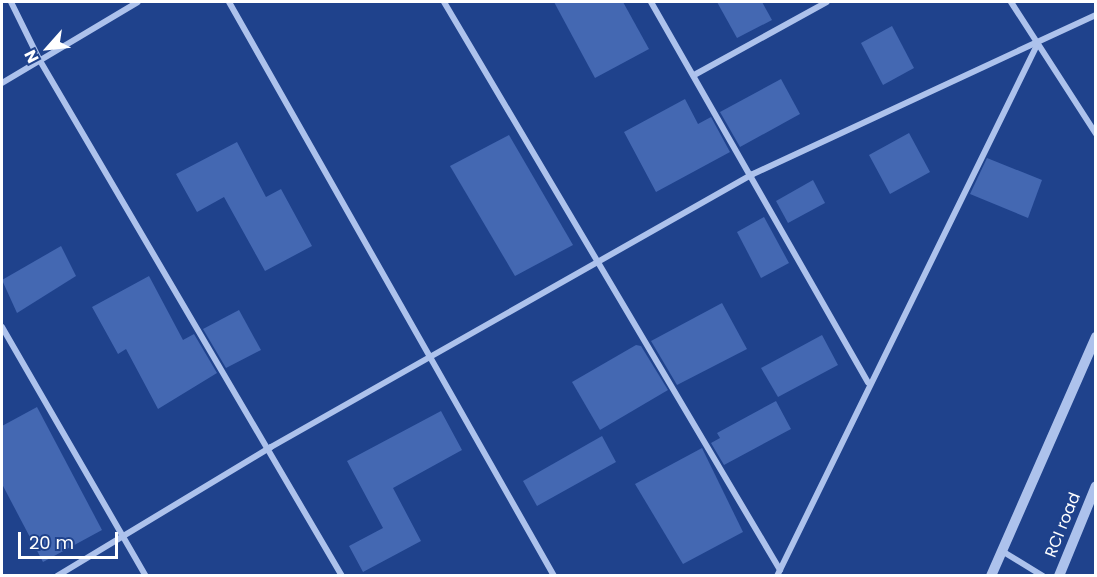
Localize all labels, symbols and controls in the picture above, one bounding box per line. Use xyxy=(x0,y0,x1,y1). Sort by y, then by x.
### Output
north arrow xyxy=(18,18,78,78)
text: N xyxy=(19,46,45,67)
street label: RCI road xyxy=(1041,490,1085,560)
scale bar xyxy=(21,520,122,558)
text: 20 m xyxy=(29,530,74,555)

